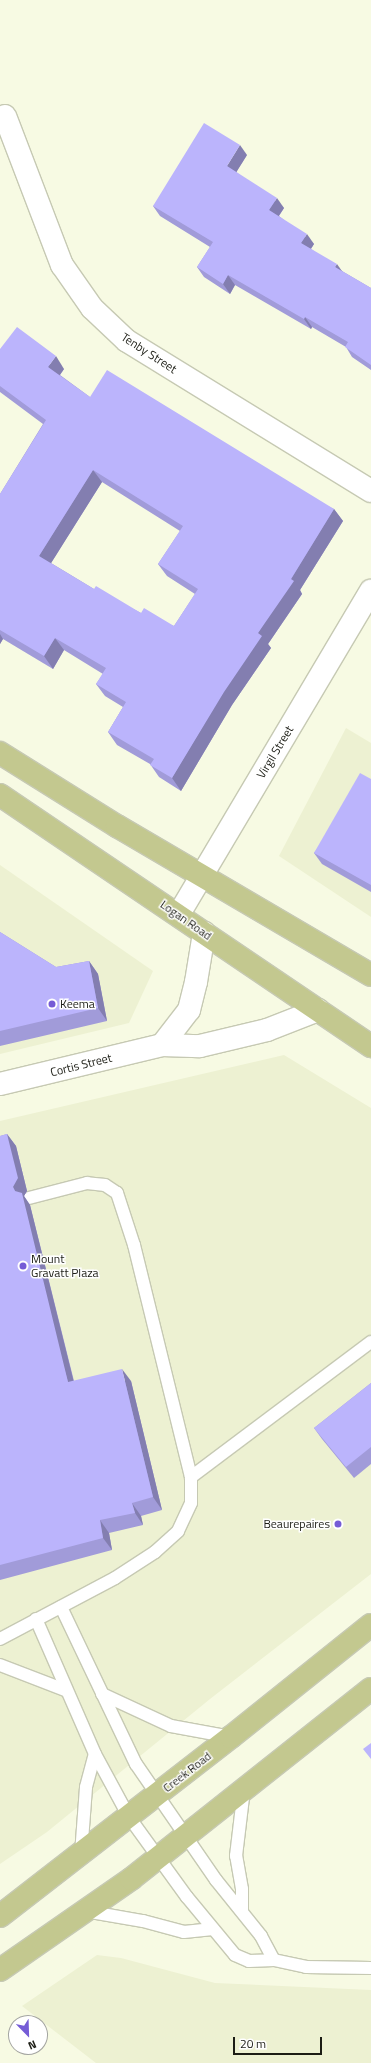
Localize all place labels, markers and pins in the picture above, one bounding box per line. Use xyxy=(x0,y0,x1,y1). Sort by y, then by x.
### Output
place label: Keema xyxy=(60,997,95,1011)
marker: Keema xyxy=(47,999,57,1009)
place label: Mount Gravatt Plaza xyxy=(31,1252,99,1280)
marker: Mount Gravatt Plaza xyxy=(18,1261,28,1271)
place label: Beaurepaires xyxy=(263,1517,330,1531)
marker: Beaurepaires xyxy=(333,1519,343,1529)

